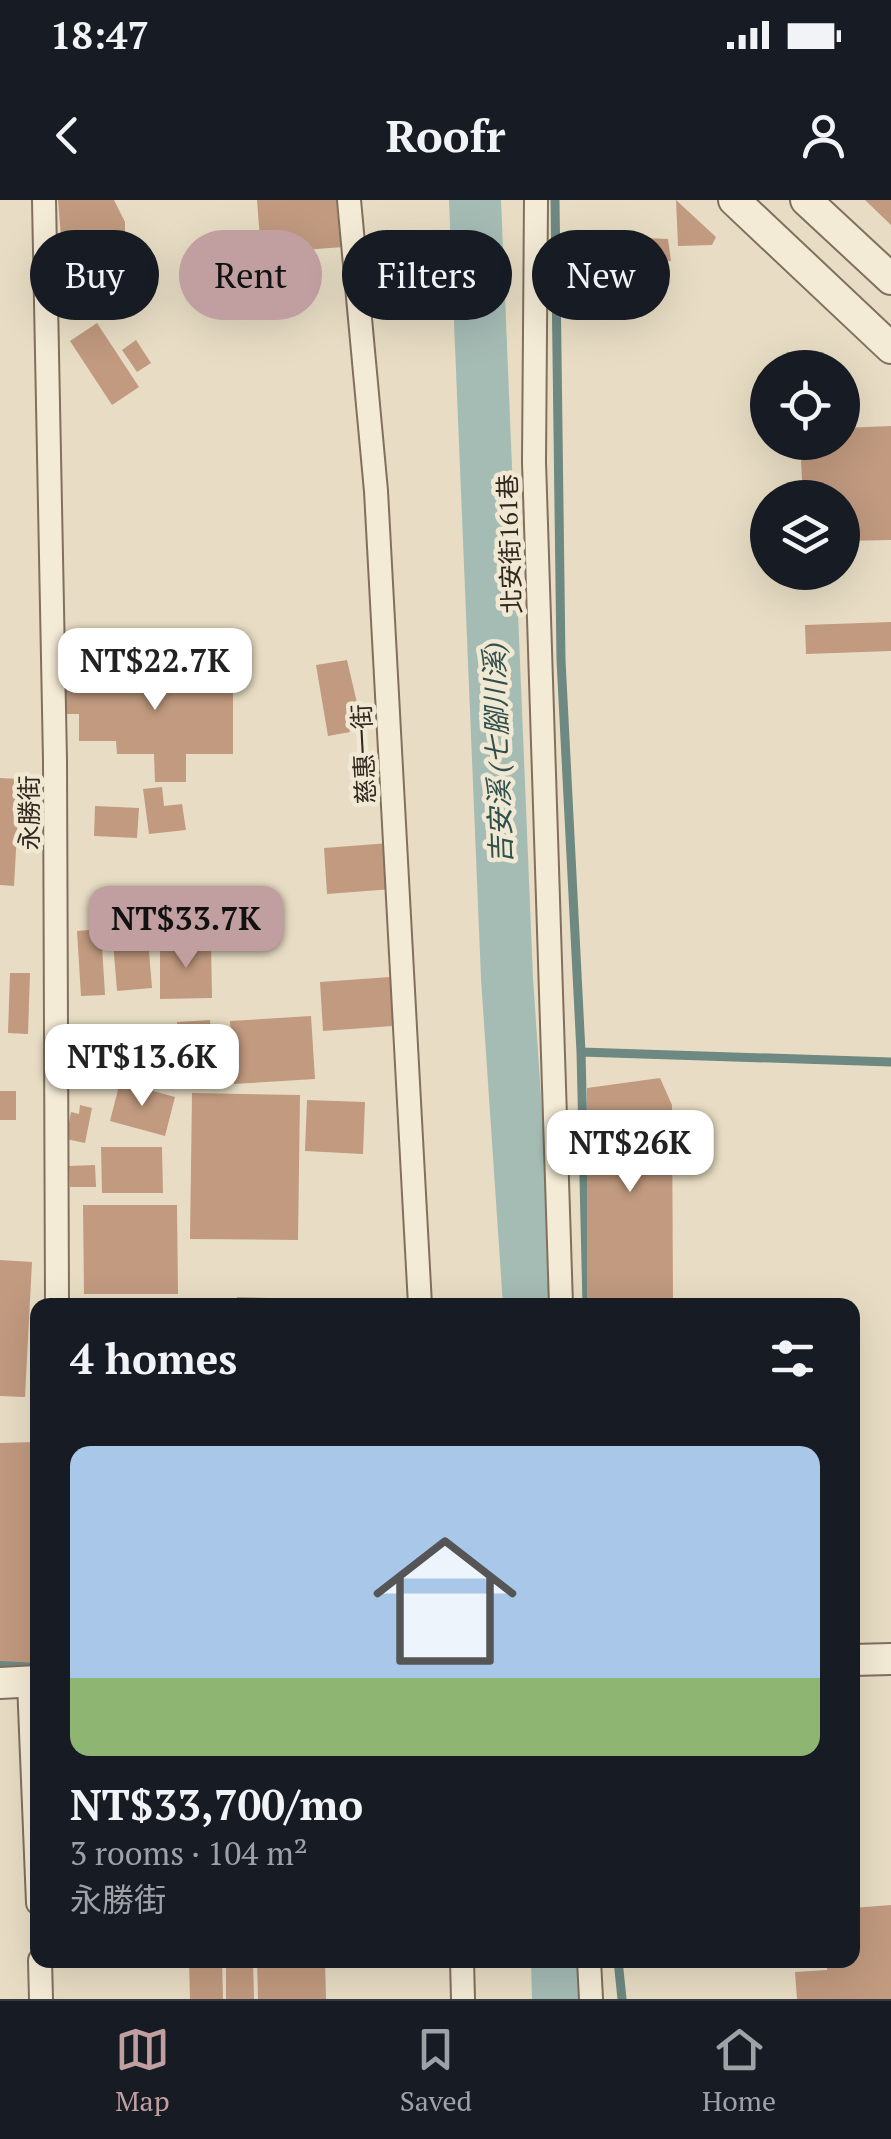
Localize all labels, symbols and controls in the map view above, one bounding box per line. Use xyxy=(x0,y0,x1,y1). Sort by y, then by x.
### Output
text: 18:47 xyxy=(50,10,149,60)
text: Roofr xyxy=(386,105,505,165)
icon: back xyxy=(40,108,95,163)
icon: person xyxy=(796,108,851,163)
chip: Buy xyxy=(30,230,159,320)
chip: Rent xyxy=(179,230,322,320)
chip: Filters xyxy=(342,230,512,320)
chip: New xyxy=(532,230,670,320)
map controls xyxy=(750,350,860,590)
button: locate xyxy=(750,350,860,460)
street label: 北安街161巷 xyxy=(490,473,528,615)
button: layers xyxy=(750,480,860,590)
pin: NT$22.7K xyxy=(52,628,258,713)
text: NT$22.7K xyxy=(80,639,230,681)
water label: 吉安溪 (七腳川溪) xyxy=(475,641,519,865)
street label: 慈惠一街 xyxy=(344,703,382,805)
street label: 永勝街 xyxy=(12,775,45,851)
pin: NT$33.7K xyxy=(83,886,289,971)
text: NT$33.7K xyxy=(111,897,261,939)
pin: NT$13.6K xyxy=(39,1024,245,1109)
text: NT$13.6K xyxy=(67,1035,217,1077)
pin: NT$26K xyxy=(549,1110,711,1195)
text: NT$26K xyxy=(569,1121,691,1163)
text: 4 homes xyxy=(70,1330,237,1386)
icon: filters xyxy=(765,1331,820,1386)
icon: home xyxy=(355,1511,535,1691)
text: NT$33,700/mo xyxy=(70,1776,363,1832)
text: 3 rooms · 104 m² xyxy=(70,1832,308,1874)
text: 永勝街 xyxy=(70,1878,166,1920)
tab: Map xyxy=(115,2022,170,2119)
tab: Saved xyxy=(400,2022,472,2119)
tab: Home xyxy=(702,2022,776,2119)

